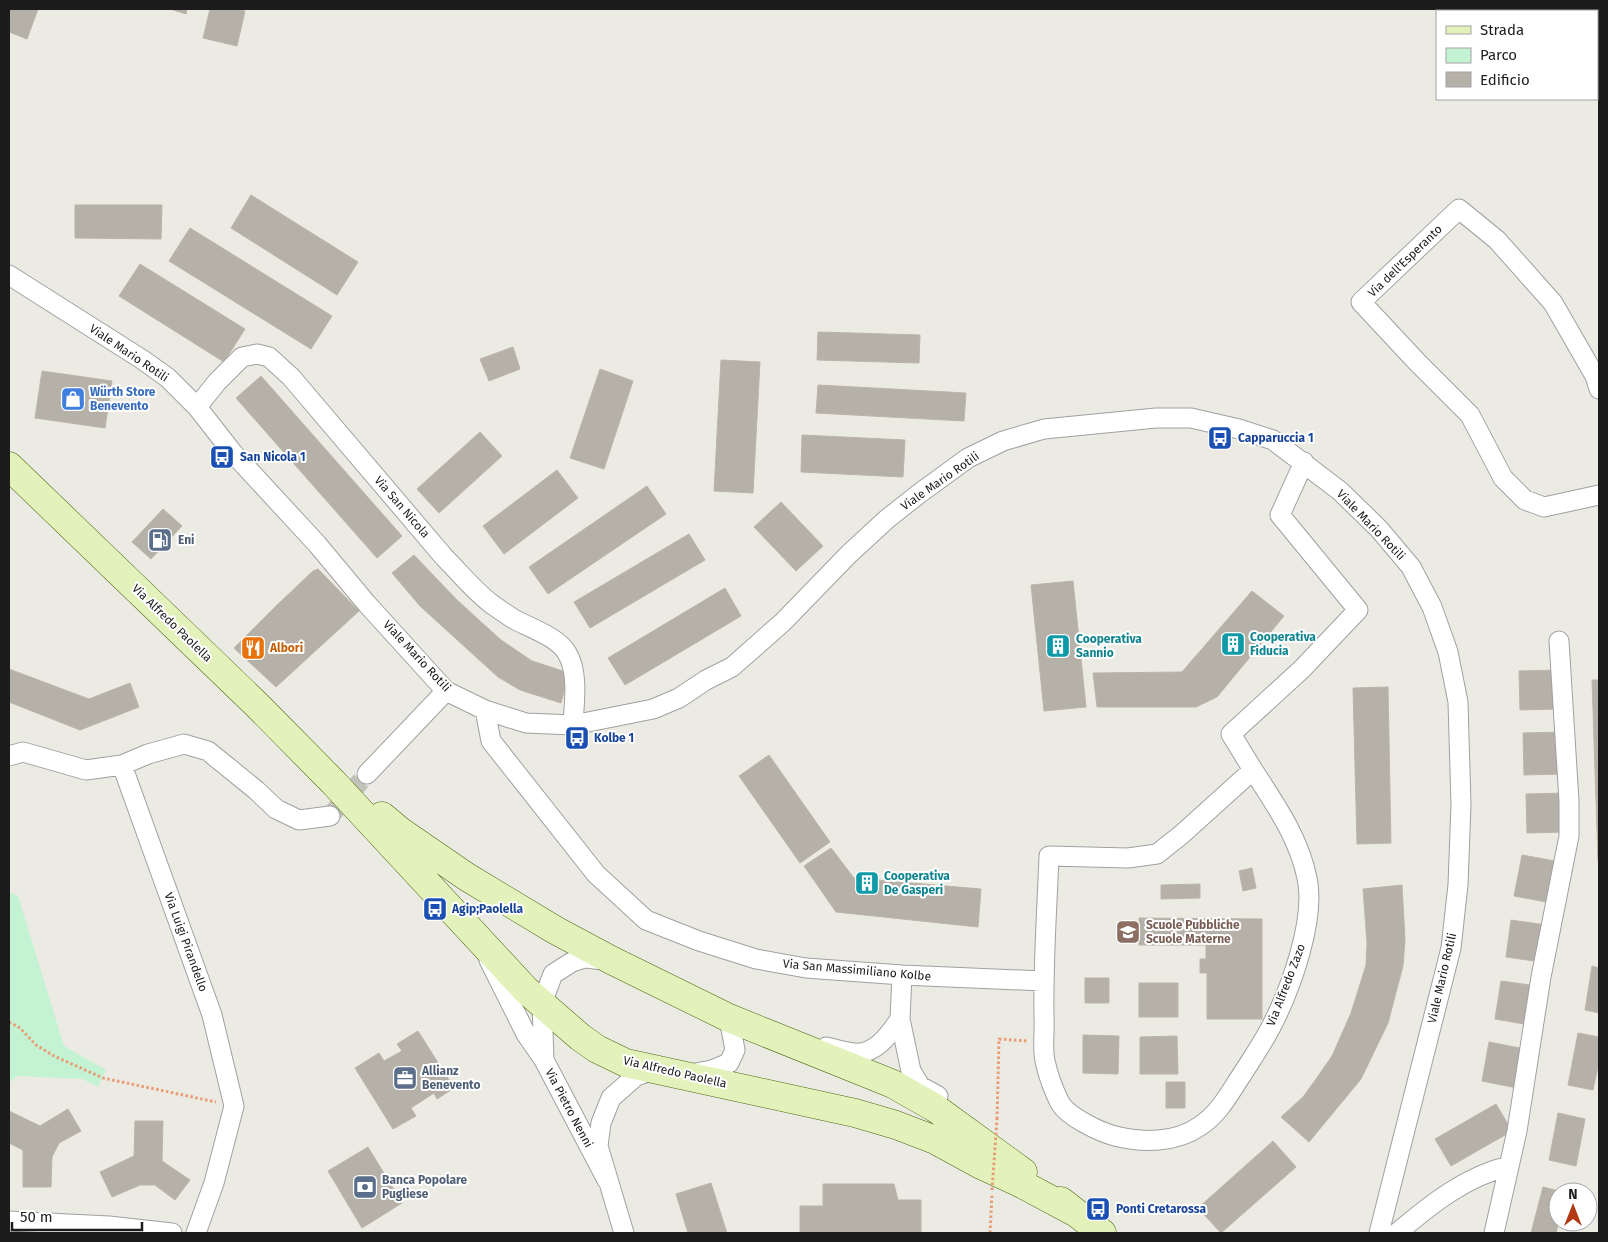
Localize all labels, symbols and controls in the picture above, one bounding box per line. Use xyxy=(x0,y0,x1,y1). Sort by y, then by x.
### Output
legend xyxy=(1436,10,1598,100)
text: Strada xyxy=(1480,21,1524,39)
text: Parco xyxy=(1480,46,1517,64)
text: Edificio xyxy=(1480,71,1530,89)
street label: Via dell'Esperanto xyxy=(1365,222,1445,300)
street label: Viale Mario Rotili xyxy=(87,321,171,385)
place label: Würth Store Benevento xyxy=(90,385,156,413)
shop icon: Würth Store Benevento xyxy=(60,386,86,412)
bus stop icon: Capparuccia 1 xyxy=(1207,425,1233,451)
place label: Capparuccia 1 xyxy=(1238,431,1313,445)
bus stop icon: San Nicola 1 xyxy=(209,444,235,470)
street label: Viale Mario Rotili xyxy=(898,449,982,513)
place label: San Nicola 1 xyxy=(240,450,306,464)
street label: Via San Nicola xyxy=(371,473,433,541)
street label: Viale Mario Rotili xyxy=(1334,487,1408,563)
fuel station icon: Eni xyxy=(147,527,173,553)
place label: Eni xyxy=(178,533,195,547)
street label: Via Alfredo Paolella xyxy=(129,581,215,665)
street label: Viale Mario Rotili xyxy=(380,617,454,695)
place label: Cooperativa Fiducia xyxy=(1250,630,1316,658)
building icon: Cooperativa Fiducia xyxy=(1220,631,1246,657)
place label: Cooperativa Sannio xyxy=(1076,632,1142,660)
building icon: Cooperativa Sannio xyxy=(1045,633,1071,659)
restaurant icon: Albori xyxy=(240,635,266,661)
place label: Albori xyxy=(269,641,303,655)
bus stop icon: Kolbe 1 xyxy=(564,725,590,751)
place label: Kolbe 1 xyxy=(594,731,634,745)
place label: Cooperativa De Gasperi xyxy=(884,869,950,897)
building icon: Cooperativa De Gasperi xyxy=(854,870,880,896)
street label: Via Luigi Pirandello xyxy=(162,890,210,994)
bus stop icon: Agip;Paolella xyxy=(422,896,448,922)
place label: Agip;Paolella xyxy=(451,902,523,916)
place label: Scuole Pubbliche Scuole Materne xyxy=(1146,918,1240,946)
school or university icon: Scuole Pubbliche Scuole Materne xyxy=(1115,919,1141,945)
street label: Viale Mario Rotili xyxy=(1425,931,1459,1025)
street label: Via Alfredo Zazo xyxy=(1264,942,1308,1028)
street label: Via San Massimiliano Kolbe xyxy=(782,957,932,983)
street label: Via Alfredo Paolella xyxy=(622,1053,728,1091)
place label: Allianz Benevento xyxy=(421,1064,481,1092)
office icon: Allianz Benevento xyxy=(392,1065,418,1091)
street label: Via Pietro Nenni xyxy=(542,1066,596,1150)
place label: Banca Popolare Pugliese xyxy=(382,1173,468,1201)
bank icon: Banca Popolare Pugliese xyxy=(352,1174,378,1200)
north arrow xyxy=(1548,1182,1598,1232)
text: N xyxy=(1568,1186,1578,1203)
bus stop icon: Ponti Cretarossa xyxy=(1085,1196,1111,1222)
scale bar xyxy=(12,1200,142,1232)
place label: Ponti Cretarossa xyxy=(1116,1202,1206,1216)
text: 50 m xyxy=(20,1208,53,1226)

